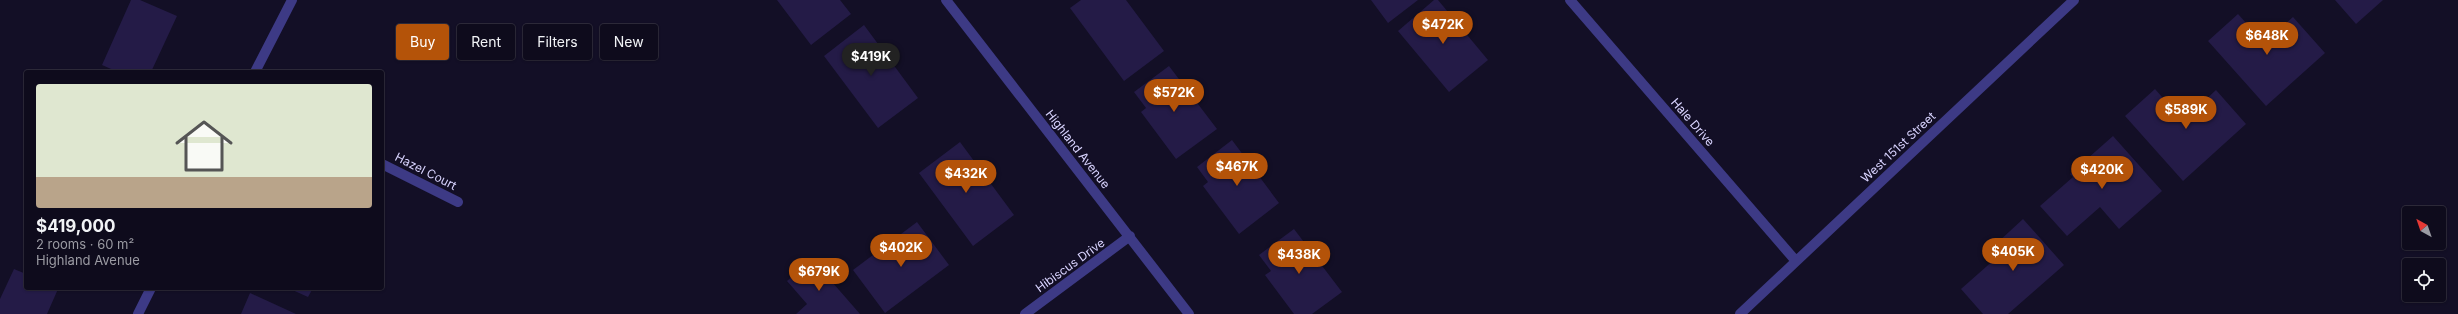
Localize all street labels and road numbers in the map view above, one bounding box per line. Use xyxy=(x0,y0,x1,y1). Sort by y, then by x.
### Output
street label: Hale Drive xyxy=(1668,95,1718,149)
street label: Highland Avenue xyxy=(1043,107,1113,191)
street label: West 151st Street xyxy=(1858,109,1938,185)
street label: Hazel Court xyxy=(393,149,459,193)
street label: Hibiscus Drive xyxy=(1032,235,1108,295)

